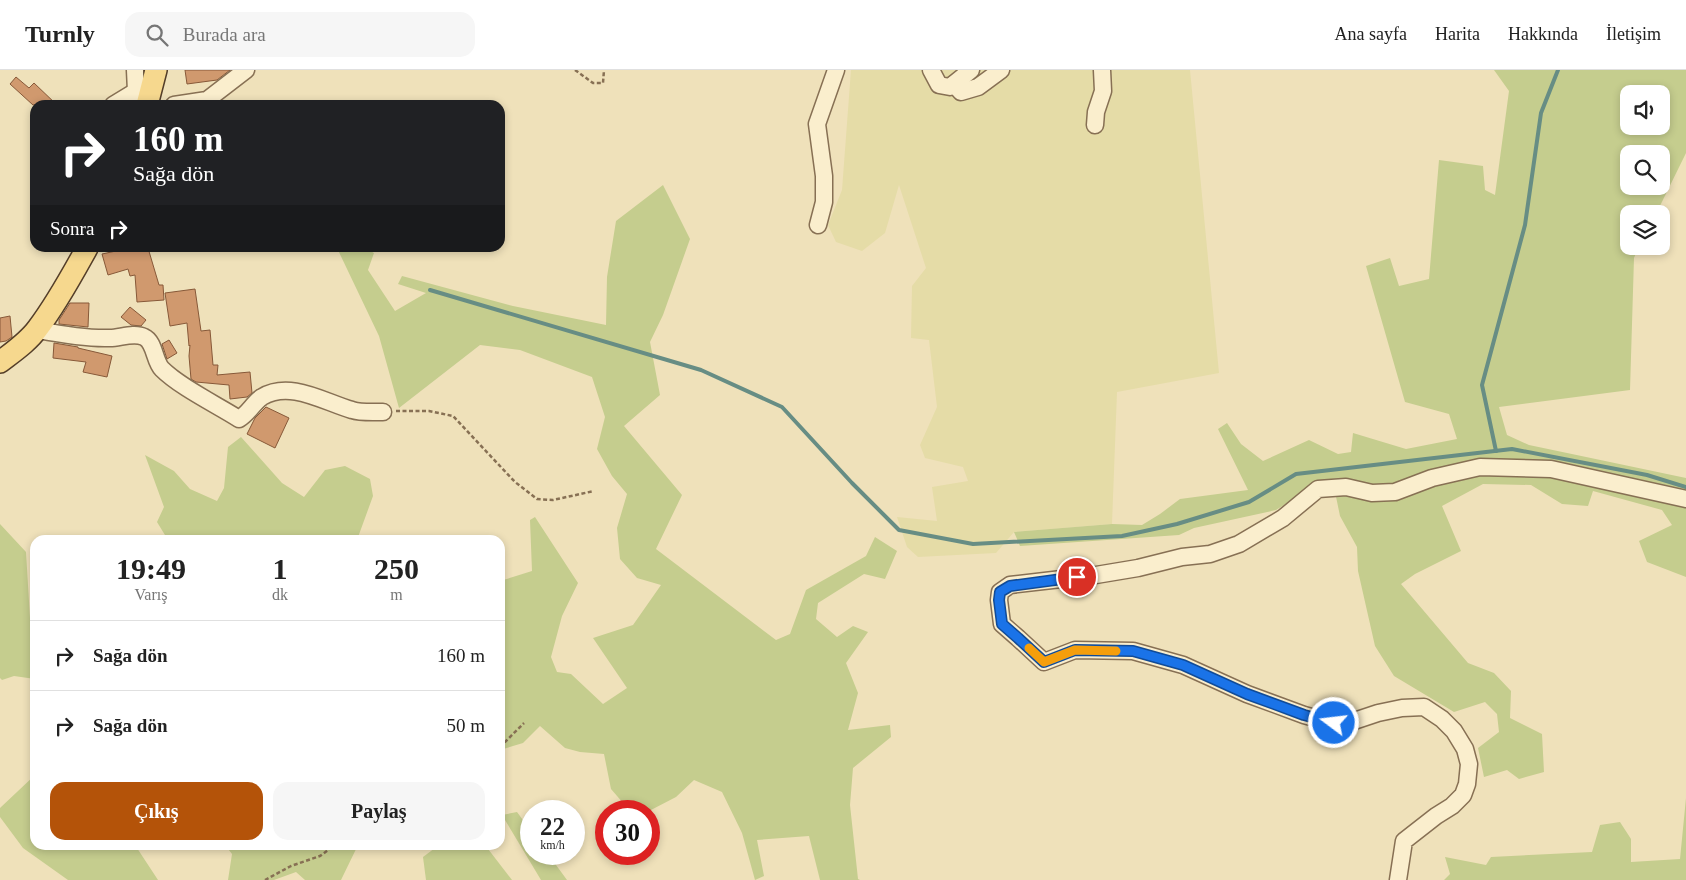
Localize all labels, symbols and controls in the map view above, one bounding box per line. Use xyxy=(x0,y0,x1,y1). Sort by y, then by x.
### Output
search box xyxy=(125,12,475,57)
text: Turnly xyxy=(25,21,95,47)
icon: search xyxy=(143,21,171,49)
text: Burada ara xyxy=(183,24,266,45)
text: Ana sayfa xyxy=(1335,24,1407,44)
text: Harita xyxy=(1435,24,1480,44)
text: Hakkında xyxy=(1508,24,1578,44)
text: İletişim xyxy=(1606,24,1661,44)
map controls xyxy=(1620,85,1670,255)
button: sound xyxy=(1620,85,1670,135)
icon: right xyxy=(50,120,115,185)
text: 160 m xyxy=(133,120,223,159)
button: search xyxy=(1620,145,1670,195)
text: Sağa dön xyxy=(133,161,214,186)
button: layers xyxy=(1620,205,1670,255)
icon: right xyxy=(104,215,132,243)
text: Sonra xyxy=(50,218,94,239)
text: 19:49 xyxy=(116,552,186,585)
text: 1 xyxy=(273,552,288,585)
text: 250 xyxy=(374,552,419,585)
pin xyxy=(1056,556,1098,598)
icon: arrive xyxy=(1063,563,1091,591)
text: Varış xyxy=(135,586,167,603)
text: dk xyxy=(272,586,288,603)
text: m xyxy=(390,586,403,603)
icon: right xyxy=(50,642,78,670)
text: Sağa dön xyxy=(93,645,167,666)
text: 160 m xyxy=(437,645,485,666)
position arrow xyxy=(1307,696,1359,748)
icon: right xyxy=(50,712,78,740)
text: Sağa dön xyxy=(93,715,167,736)
text: 50 m xyxy=(446,715,485,736)
button: Çıkış xyxy=(50,782,263,840)
button: Paylaş xyxy=(273,782,485,840)
speed limit sign: 30 xyxy=(595,800,660,865)
text: 22 xyxy=(540,813,565,840)
text: km/h xyxy=(540,838,565,852)

